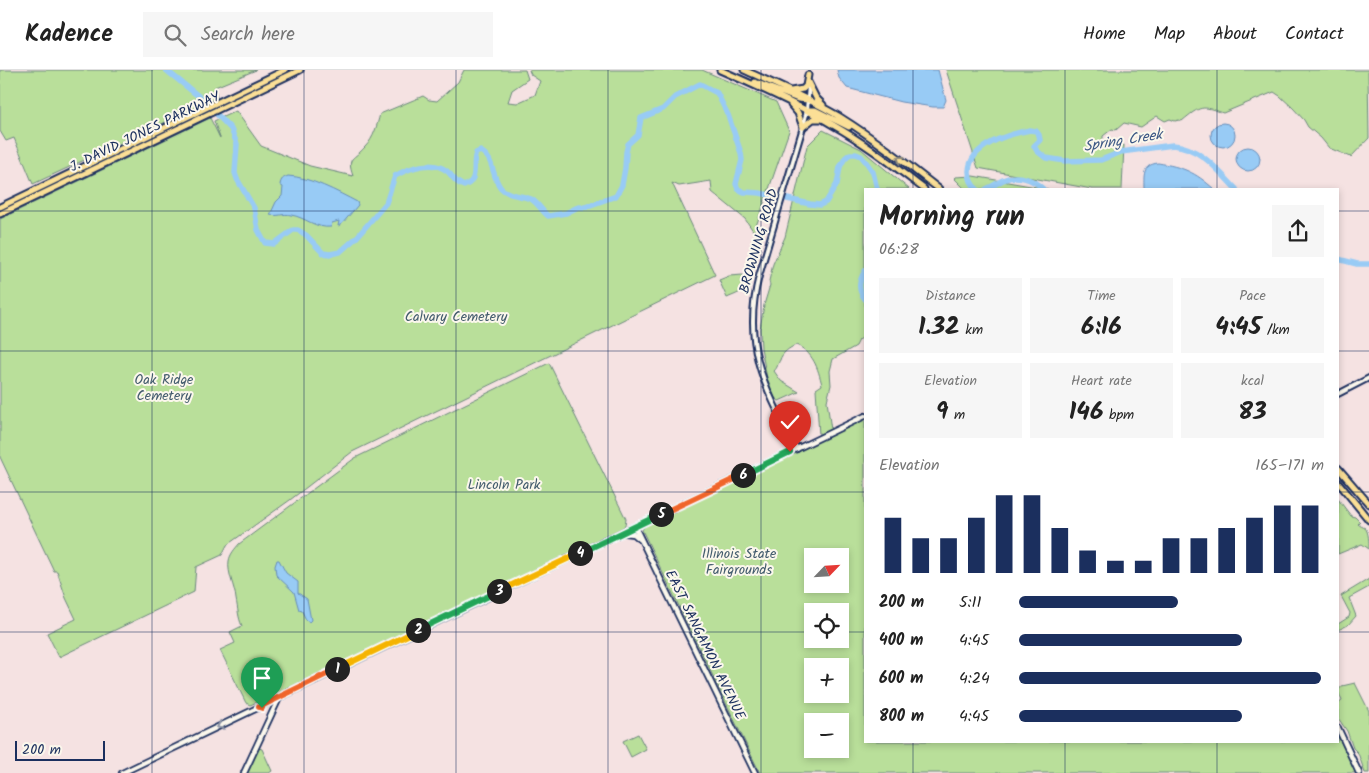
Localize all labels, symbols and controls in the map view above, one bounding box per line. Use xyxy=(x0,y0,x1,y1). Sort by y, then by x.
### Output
search box xyxy=(143,12,493,57)
text: Kadence xyxy=(25,15,113,54)
text: Search here xyxy=(201,20,295,50)
text: Home xyxy=(1083,20,1126,49)
text: Map xyxy=(1154,20,1185,49)
text: About xyxy=(1213,20,1257,49)
text: Contact xyxy=(1285,20,1344,49)
icon: search xyxy=(161,21,189,49)
street label: J. DAVID JONES PARKWAY xyxy=(66,85,225,178)
water label: Spring Creek xyxy=(1082,123,1166,159)
one-way arrow xyxy=(896,156,906,165)
street label: BROWNING ROAD xyxy=(733,186,785,296)
text: Morning run xyxy=(879,195,1025,240)
button: share xyxy=(1272,205,1324,257)
text: 06:28 xyxy=(879,237,919,262)
text: Distance xyxy=(925,285,976,307)
text: Time xyxy=(1087,285,1116,307)
text: Pace xyxy=(1239,285,1266,307)
park label: Calvary Cemetery xyxy=(405,306,508,328)
text: 1.32 xyxy=(918,307,960,347)
text: 6:16 xyxy=(1081,307,1122,347)
text: 4:45 xyxy=(1215,307,1261,347)
text: km xyxy=(960,319,983,341)
text: /km xyxy=(1261,319,1290,341)
park label: Oak Ridge Cemetery xyxy=(135,369,194,407)
text: Elevation xyxy=(924,370,977,392)
text: Heart rate xyxy=(1071,370,1132,392)
text: kcal xyxy=(1241,370,1264,392)
text: 9 xyxy=(936,392,948,432)
text: 146 xyxy=(1069,392,1103,432)
text: 83 xyxy=(1238,392,1267,432)
pin xyxy=(769,401,811,452)
text: m xyxy=(948,404,965,426)
text: bpm xyxy=(1103,404,1134,426)
icon: check xyxy=(776,408,804,436)
text: Elevation xyxy=(879,453,940,478)
text: 165–171 m xyxy=(1255,453,1324,478)
pin: 6 xyxy=(730,462,756,488)
text: 6 xyxy=(740,464,747,486)
park label: Lincoln Park xyxy=(468,474,541,496)
pin: 5 xyxy=(648,502,674,526)
text: 5 xyxy=(658,503,665,525)
pin: 4 xyxy=(568,540,592,566)
text: 4 xyxy=(577,542,584,564)
park label: Illinois State Fairgrounds xyxy=(702,543,777,581)
north arrow xyxy=(804,548,849,592)
map controls xyxy=(804,548,849,758)
street label: EAST SANGAMON AVENUE xyxy=(659,566,751,725)
pin: 3 xyxy=(486,578,512,604)
text: 3 xyxy=(496,580,503,602)
text: 200 m xyxy=(879,590,924,615)
text: 5:11 xyxy=(959,590,982,615)
button: locate xyxy=(804,603,849,648)
pin: 2 xyxy=(406,618,430,642)
text: 2 xyxy=(414,619,423,641)
text: 400 m xyxy=(879,628,923,653)
text: 4:45 xyxy=(959,628,989,653)
pin: 1 xyxy=(324,656,350,682)
pin xyxy=(241,657,283,708)
text: 1 xyxy=(335,658,340,680)
button: + xyxy=(804,658,849,703)
icon: arrive xyxy=(248,664,276,692)
text: 600 m xyxy=(879,666,923,691)
text: 4:24 xyxy=(959,666,990,691)
text: 800 m xyxy=(879,704,924,729)
text: 4:45 xyxy=(959,704,989,729)
button: − xyxy=(804,713,849,758)
one-way arrow xyxy=(216,719,225,730)
scale bar xyxy=(15,738,105,761)
text: 200 m xyxy=(22,739,61,761)

